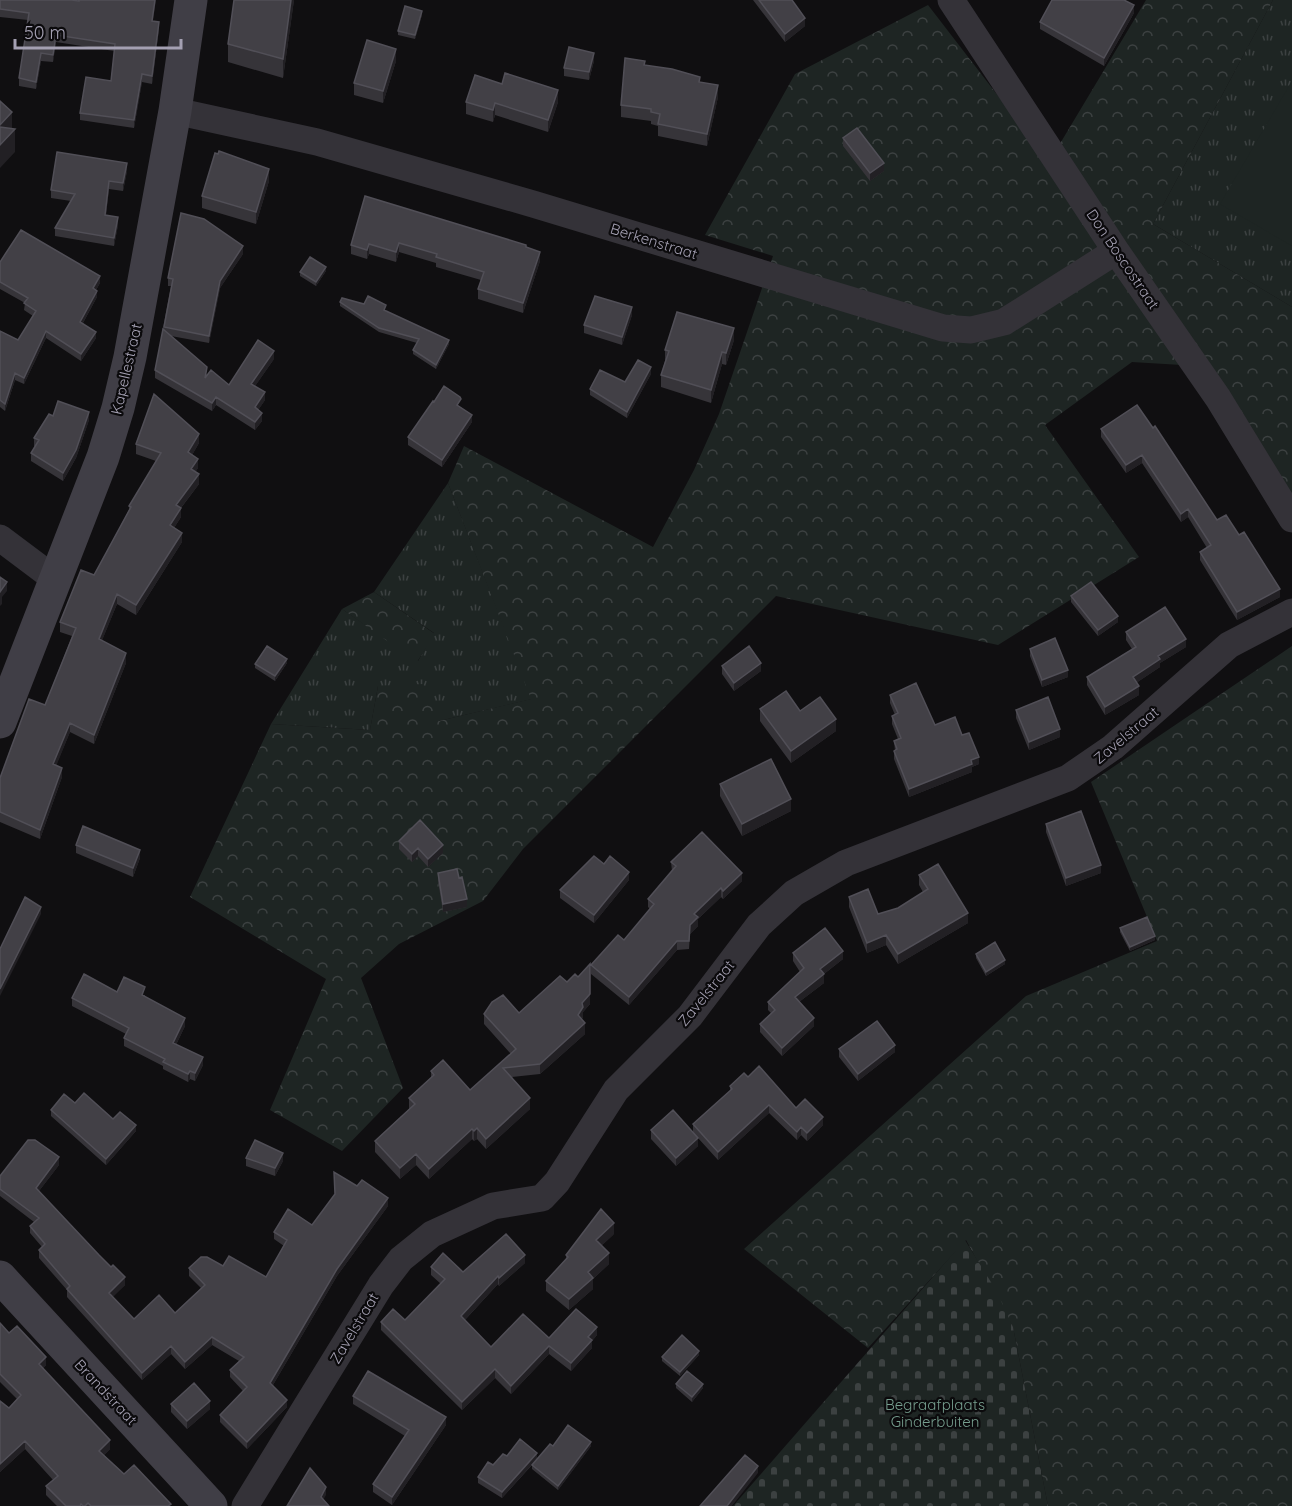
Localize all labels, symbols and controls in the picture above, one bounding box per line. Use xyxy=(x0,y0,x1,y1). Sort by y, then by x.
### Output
scale bar xyxy=(15,12,182,50)
text: 50 m xyxy=(24,21,66,44)
street label: Don Boscostraat xyxy=(1083,205,1163,313)
street label: Berkenstraat xyxy=(608,219,700,263)
street label: Kapellestraat xyxy=(106,321,146,417)
street label: Zavelstraat xyxy=(1089,702,1163,768)
street label: Zavelstraat xyxy=(674,956,738,1030)
street label: Zavelstraat xyxy=(325,1289,383,1367)
street label: Brandstraat xyxy=(71,1355,141,1429)
park label: Begraafplaats Ginderbuiten xyxy=(885,1395,985,1431)

